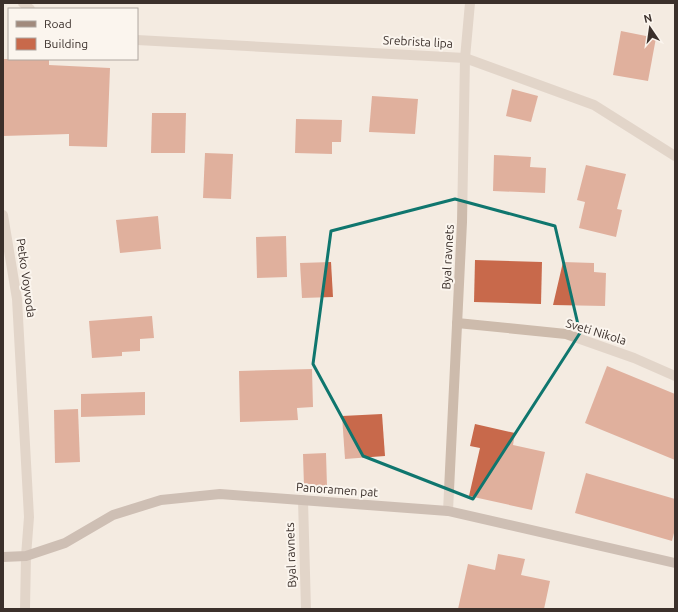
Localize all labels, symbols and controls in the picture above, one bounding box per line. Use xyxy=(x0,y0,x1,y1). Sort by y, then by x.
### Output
legend xyxy=(8,8,138,60)
north arrow xyxy=(630,8,670,48)
text: N xyxy=(642,11,653,25)
text: Road xyxy=(44,17,72,30)
street label: Srebrista lipa xyxy=(383,33,453,50)
text: Building xyxy=(44,37,88,50)
street label: Byal ravnets xyxy=(439,224,456,290)
street label: Petko Voyvoda xyxy=(14,237,39,318)
street label: Sveti Nikola xyxy=(564,316,628,347)
street label: Panoramen pat xyxy=(296,480,379,499)
street label: Byal ravnets xyxy=(283,522,298,588)

